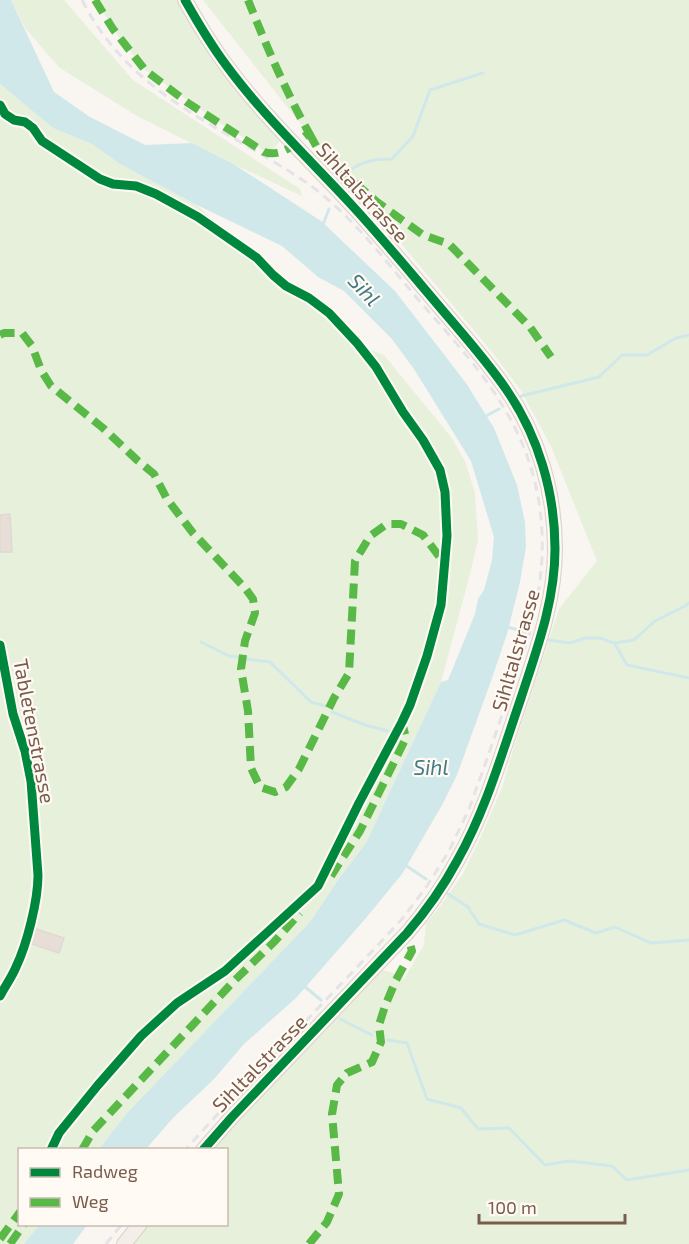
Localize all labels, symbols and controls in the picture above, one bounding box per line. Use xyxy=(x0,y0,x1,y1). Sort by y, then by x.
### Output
street label: Sihltalstrasse xyxy=(312,137,414,247)
water label: Sihl xyxy=(344,268,386,310)
street label: Sihltalstrasse xyxy=(486,586,544,714)
street label: Tabletenstrasse xyxy=(9,657,61,805)
water label: Sihl xyxy=(413,754,449,779)
street label: Sihltalstrasse xyxy=(207,1009,311,1117)
legend xyxy=(18,1148,228,1226)
text: Radweg xyxy=(72,1160,138,1182)
scale bar xyxy=(479,1187,624,1225)
text: Weg xyxy=(72,1190,108,1212)
text: 100 m xyxy=(488,1196,537,1218)

